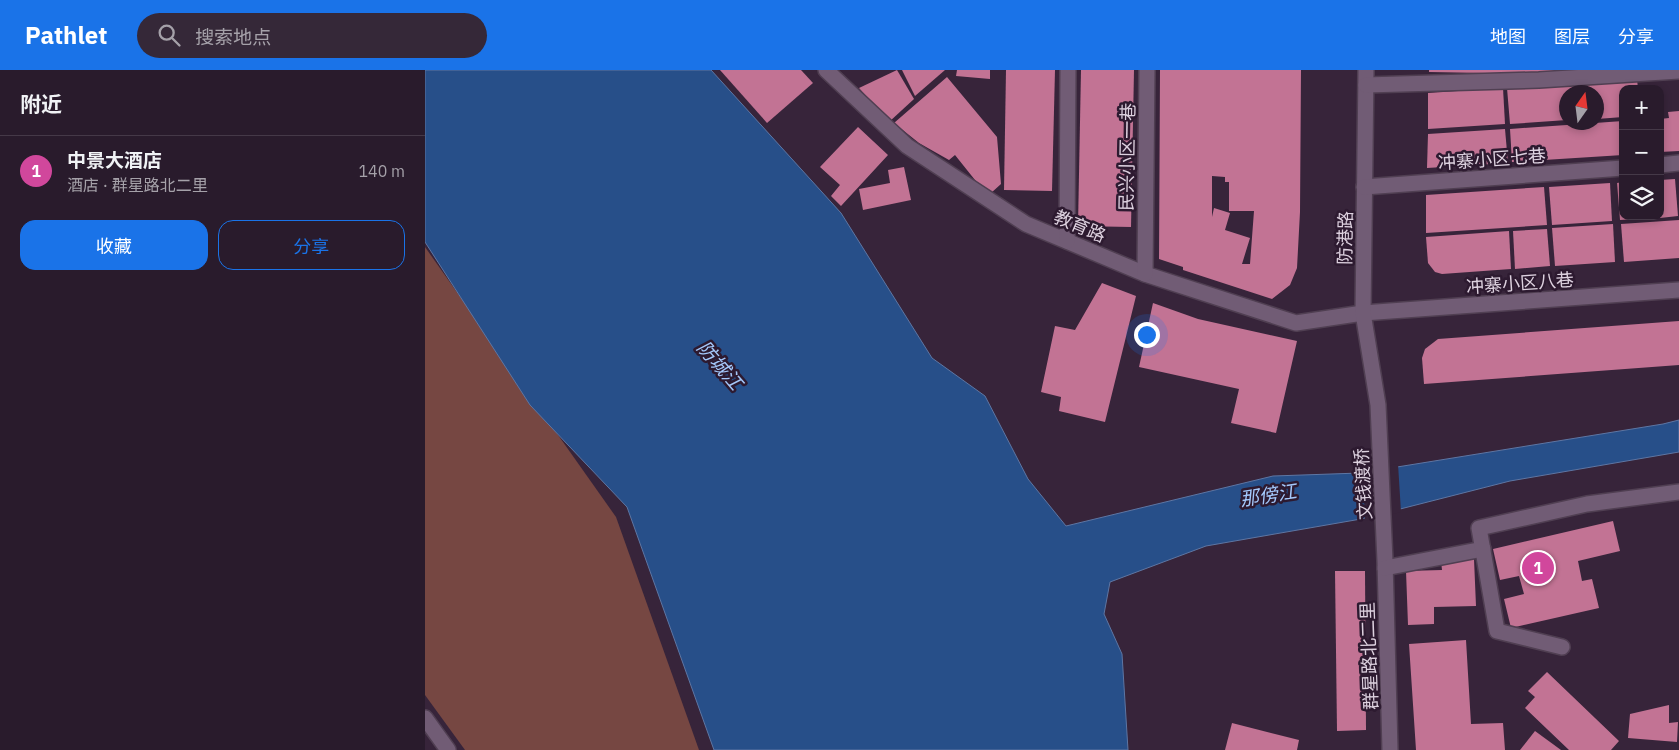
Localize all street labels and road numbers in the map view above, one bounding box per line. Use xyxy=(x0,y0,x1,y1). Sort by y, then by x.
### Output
street label: 民兴小区一巷 xyxy=(1115,103,1139,211)
street label: 冲寨小区七巷 xyxy=(1437,144,1547,174)
street label: 教育路 xyxy=(1051,205,1109,247)
street label: 防港路 xyxy=(1333,211,1357,265)
street label: 冲寨小区八巷 xyxy=(1465,268,1575,298)
street label: 文钱渡桥 xyxy=(1350,447,1376,521)
street label: 群星路北二里 xyxy=(1356,602,1382,710)

